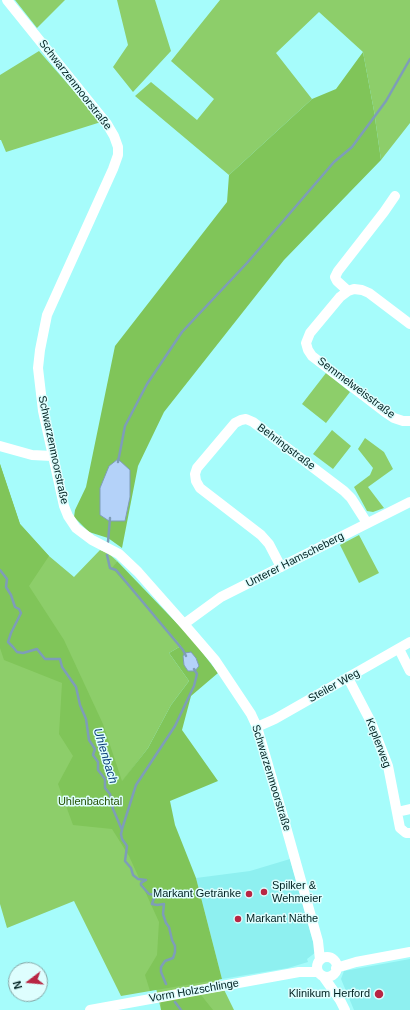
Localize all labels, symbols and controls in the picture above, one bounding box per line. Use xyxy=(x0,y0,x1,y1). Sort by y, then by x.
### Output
street label: Schwarzenmoorstraße xyxy=(36,37,114,133)
street label: Semmelweisstraße xyxy=(315,355,397,421)
street label: Schwarzenmoorstraße xyxy=(35,395,71,505)
street label: Behringstraße xyxy=(254,421,318,473)
street label: Unterer Hamscheberg xyxy=(244,530,346,590)
street label: Steiler Weg xyxy=(306,666,362,706)
street label: Keplerweg xyxy=(363,716,393,770)
street label: Schwarzenmoorstraße xyxy=(249,723,293,833)
water label: Uhlenbach xyxy=(90,726,120,786)
park label: Uhlenbachtal xyxy=(58,795,122,809)
place label: Spilker & Wehmeier xyxy=(272,879,322,905)
place label: Markant Getränke xyxy=(153,887,241,901)
marker: Spilker & Wehmeier xyxy=(259,887,269,897)
marker: Markant Getränke xyxy=(244,889,254,899)
place label: Markant Näthe xyxy=(246,912,318,926)
marker: Markant Näthe xyxy=(233,914,243,924)
north arrow xyxy=(8,962,48,1002)
street label: Vorm Holzschlinge xyxy=(148,977,240,1005)
text: N xyxy=(11,980,24,991)
place label: Klinikum Herford xyxy=(289,987,370,1001)
marker: Klinikum Herford xyxy=(373,988,385,1000)

